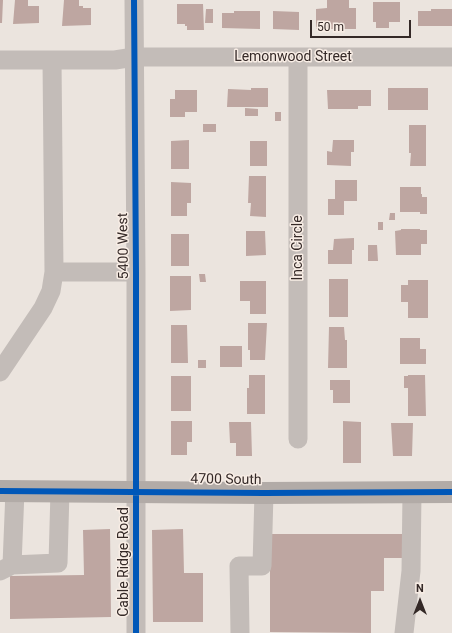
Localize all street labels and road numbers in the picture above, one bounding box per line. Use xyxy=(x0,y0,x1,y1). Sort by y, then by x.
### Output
street label: Lemonwood Street xyxy=(234,49,352,65)
street label: 5400 West xyxy=(115,213,133,279)
street label: Inca Circle xyxy=(290,215,306,281)
street label: 4700 South xyxy=(190,471,262,489)
street label: Cable Ridge Road xyxy=(116,507,132,617)

